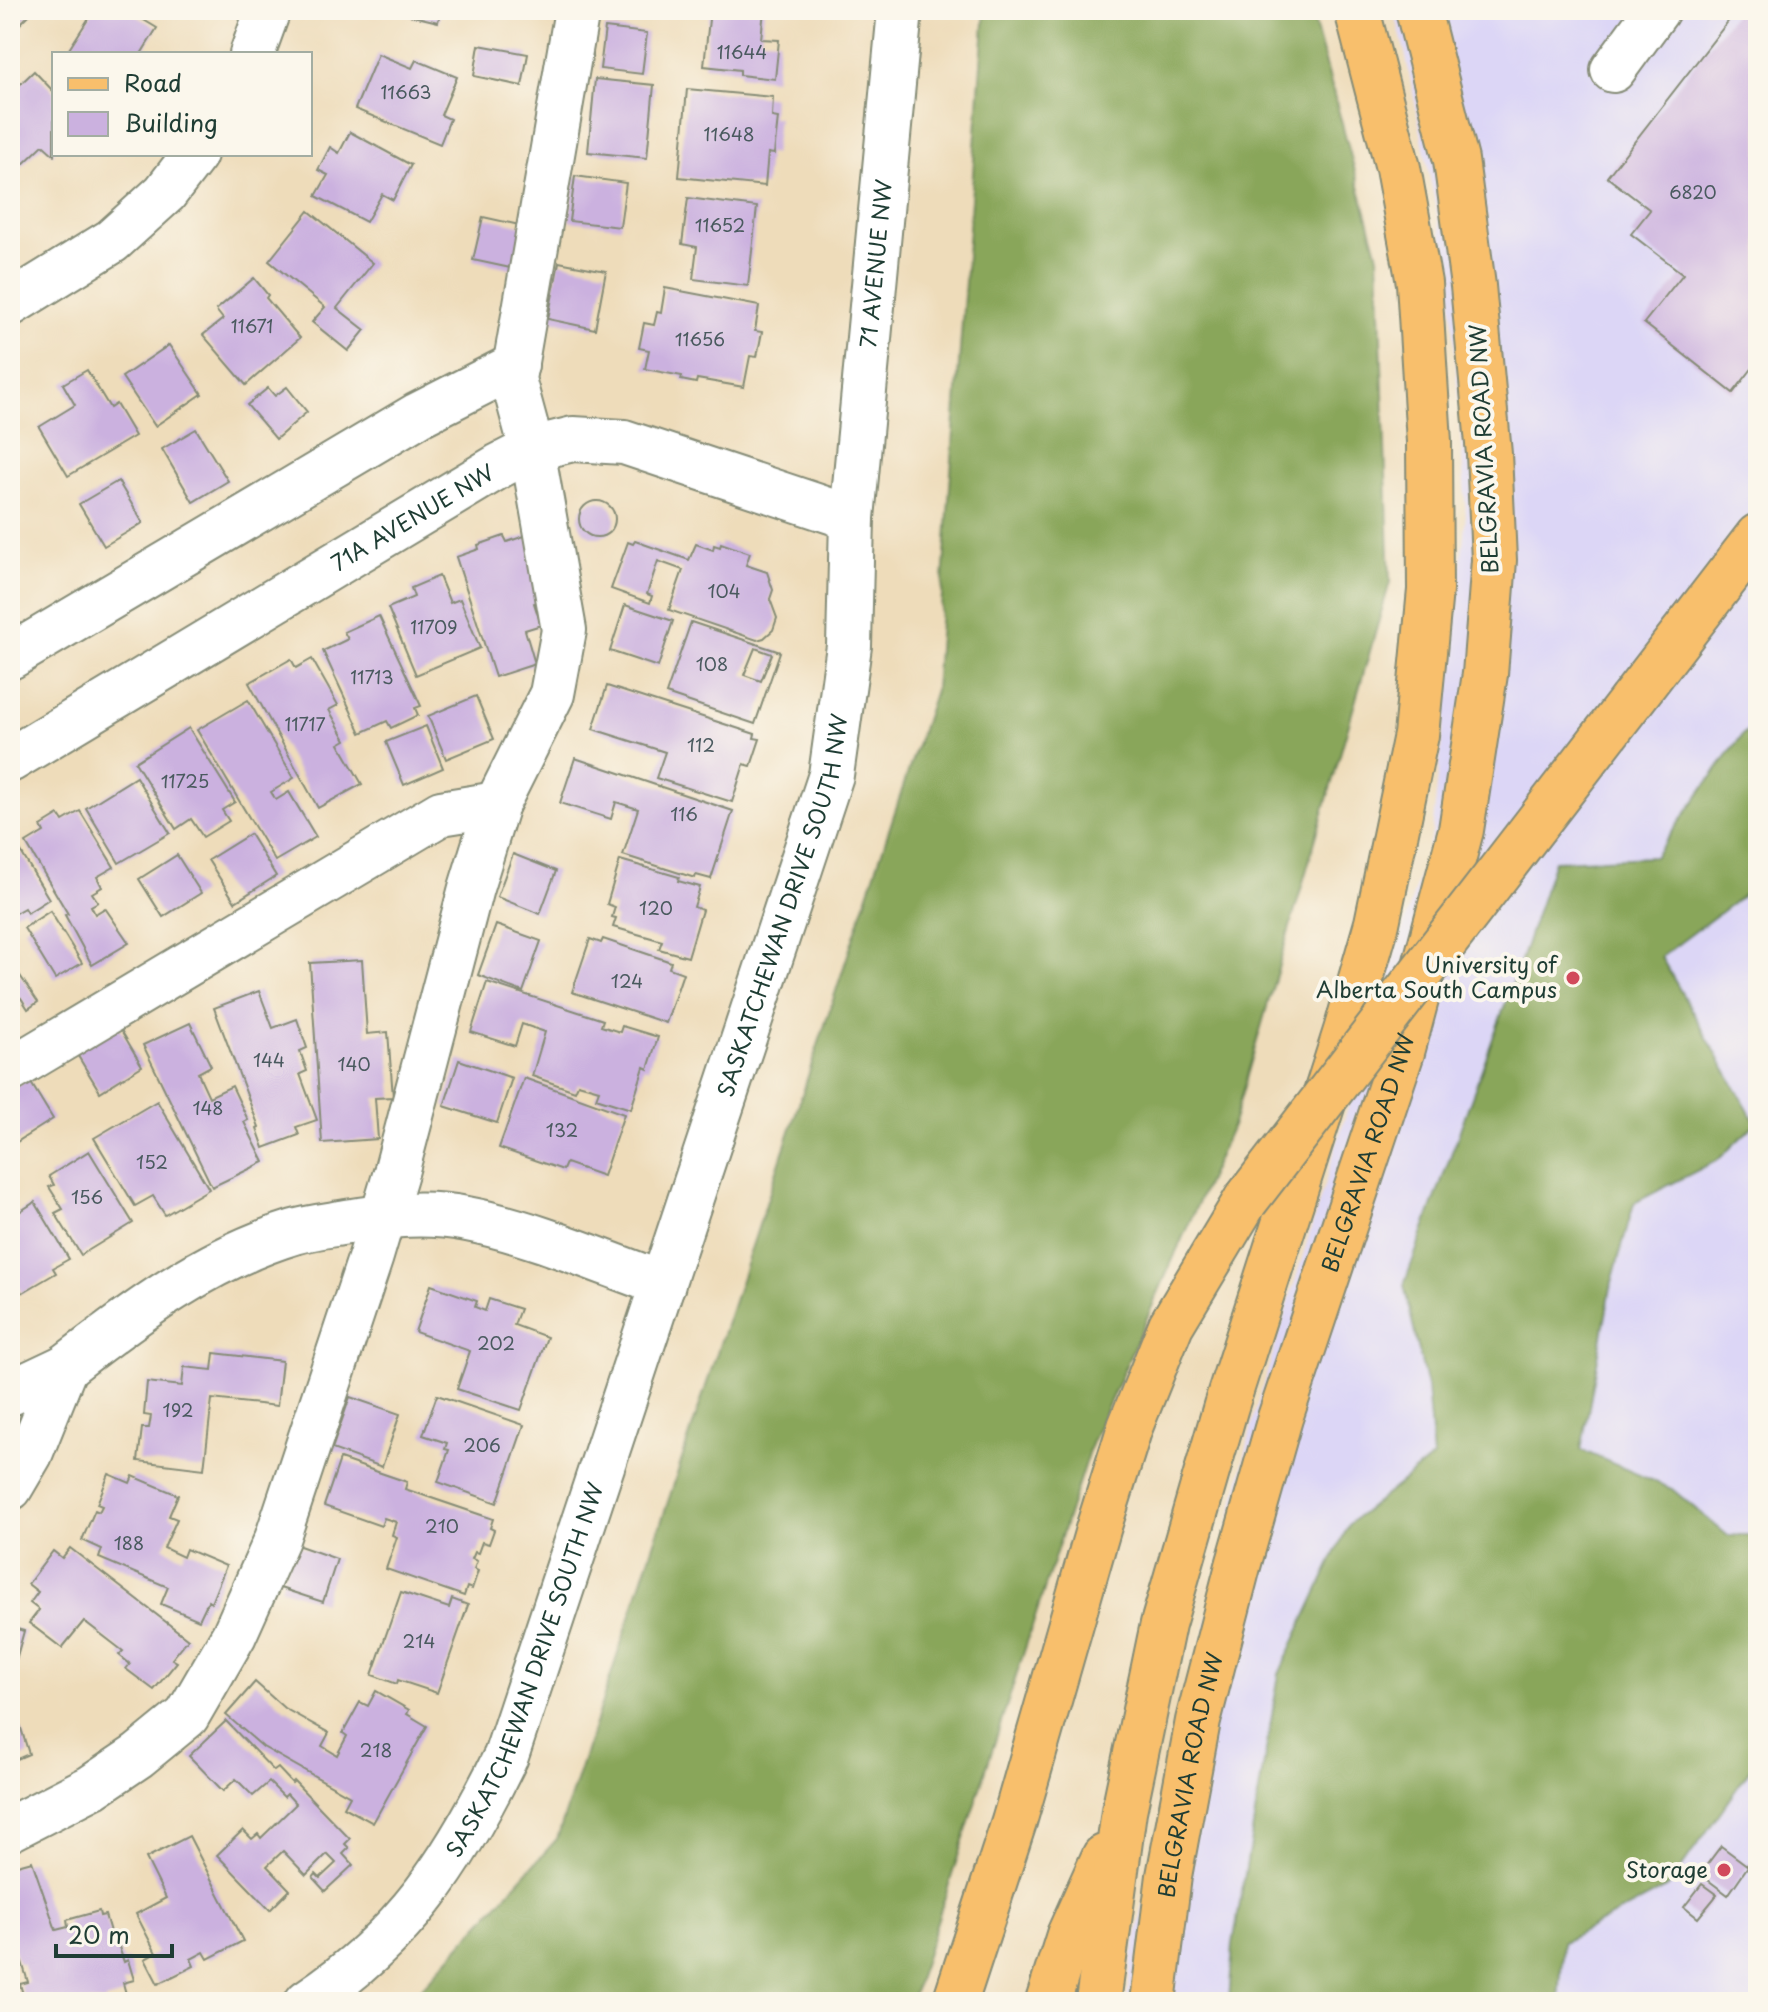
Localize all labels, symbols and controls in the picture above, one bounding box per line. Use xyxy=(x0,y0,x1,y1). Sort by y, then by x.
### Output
house number: 11644 xyxy=(717,38,767,65)
legend xyxy=(52,52,312,156)
text: Road xyxy=(124,64,182,100)
house number: 11663 xyxy=(381,78,432,105)
text: Building xyxy=(124,104,218,140)
house number: 11648 xyxy=(704,120,754,147)
street label: 71 AVENUE NW xyxy=(850,177,899,349)
house number: 6820 xyxy=(1669,178,1717,205)
house number: 11652 xyxy=(695,211,745,238)
house number: 11671 xyxy=(231,312,273,339)
street label: BELGRAVIA ROAD NW xyxy=(1459,323,1506,575)
house number: 11656 xyxy=(675,325,725,352)
street label: 71A AVENUE NW xyxy=(324,454,500,578)
house number: 104 xyxy=(707,577,741,604)
house number: 11709 xyxy=(410,613,458,640)
house number: 108 xyxy=(696,650,728,677)
house number: 11713 xyxy=(350,663,394,690)
house number: 11717 xyxy=(284,710,326,737)
street label: SASKATCHEWAN DRIVE SOUTH NW xyxy=(708,711,854,1101)
house number: 112 xyxy=(687,731,715,758)
house number: 11725 xyxy=(161,767,209,794)
house number: 116 xyxy=(670,800,698,827)
house number: 120 xyxy=(639,894,673,921)
place label: University of Alberta South Campus xyxy=(1316,947,1559,1005)
house number: 124 xyxy=(611,967,643,994)
marker: University of Alberta South Campus xyxy=(1564,969,1582,987)
street label: BELGRAVIA ROAD NW xyxy=(1312,1029,1421,1276)
house number: 144 xyxy=(253,1046,285,1073)
house number: 140 xyxy=(337,1050,371,1077)
house number: 148 xyxy=(192,1094,224,1121)
house number: 132 xyxy=(546,1116,578,1143)
house number: 152 xyxy=(136,1148,168,1175)
house number: 156 xyxy=(71,1183,103,1210)
house number: 202 xyxy=(477,1329,515,1356)
house number: 192 xyxy=(163,1396,193,1423)
house number: 206 xyxy=(463,1431,501,1458)
street label: SASKATCHEWAN DRIVE SOUTH NW xyxy=(437,1477,611,1863)
house number: 210 xyxy=(425,1512,459,1539)
house number: 188 xyxy=(114,1529,144,1556)
house number: 214 xyxy=(403,1627,435,1654)
street label: BELGRAVIA ROAD NW xyxy=(1148,1648,1230,1900)
house number: 218 xyxy=(360,1736,392,1763)
place label: Storage xyxy=(1626,1852,1708,1885)
marker: Storage xyxy=(1715,1861,1733,1879)
scale bar xyxy=(56,1908,172,1958)
text: 20 m xyxy=(68,1916,130,1952)

